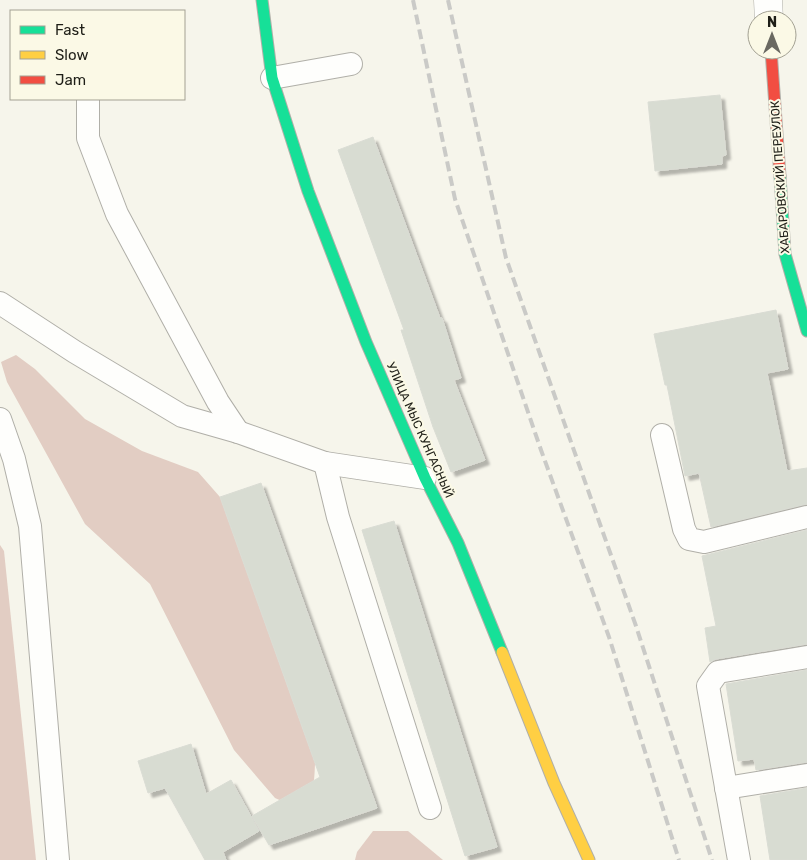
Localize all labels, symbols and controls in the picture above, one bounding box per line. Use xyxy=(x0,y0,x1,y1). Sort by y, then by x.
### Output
legend xyxy=(10,10,185,100)
north arrow xyxy=(747,10,797,60)
text: N xyxy=(767,14,777,31)
text: Fast xyxy=(55,21,85,39)
text: Slow xyxy=(55,46,88,64)
text: Jam xyxy=(55,71,86,89)
street label: ХАБАРОВСКИЙ ПЕРЕУЛОК xyxy=(768,100,792,254)
street label: УЛИЦА МЫС КУНГАСНЫЙ xyxy=(384,360,456,500)

